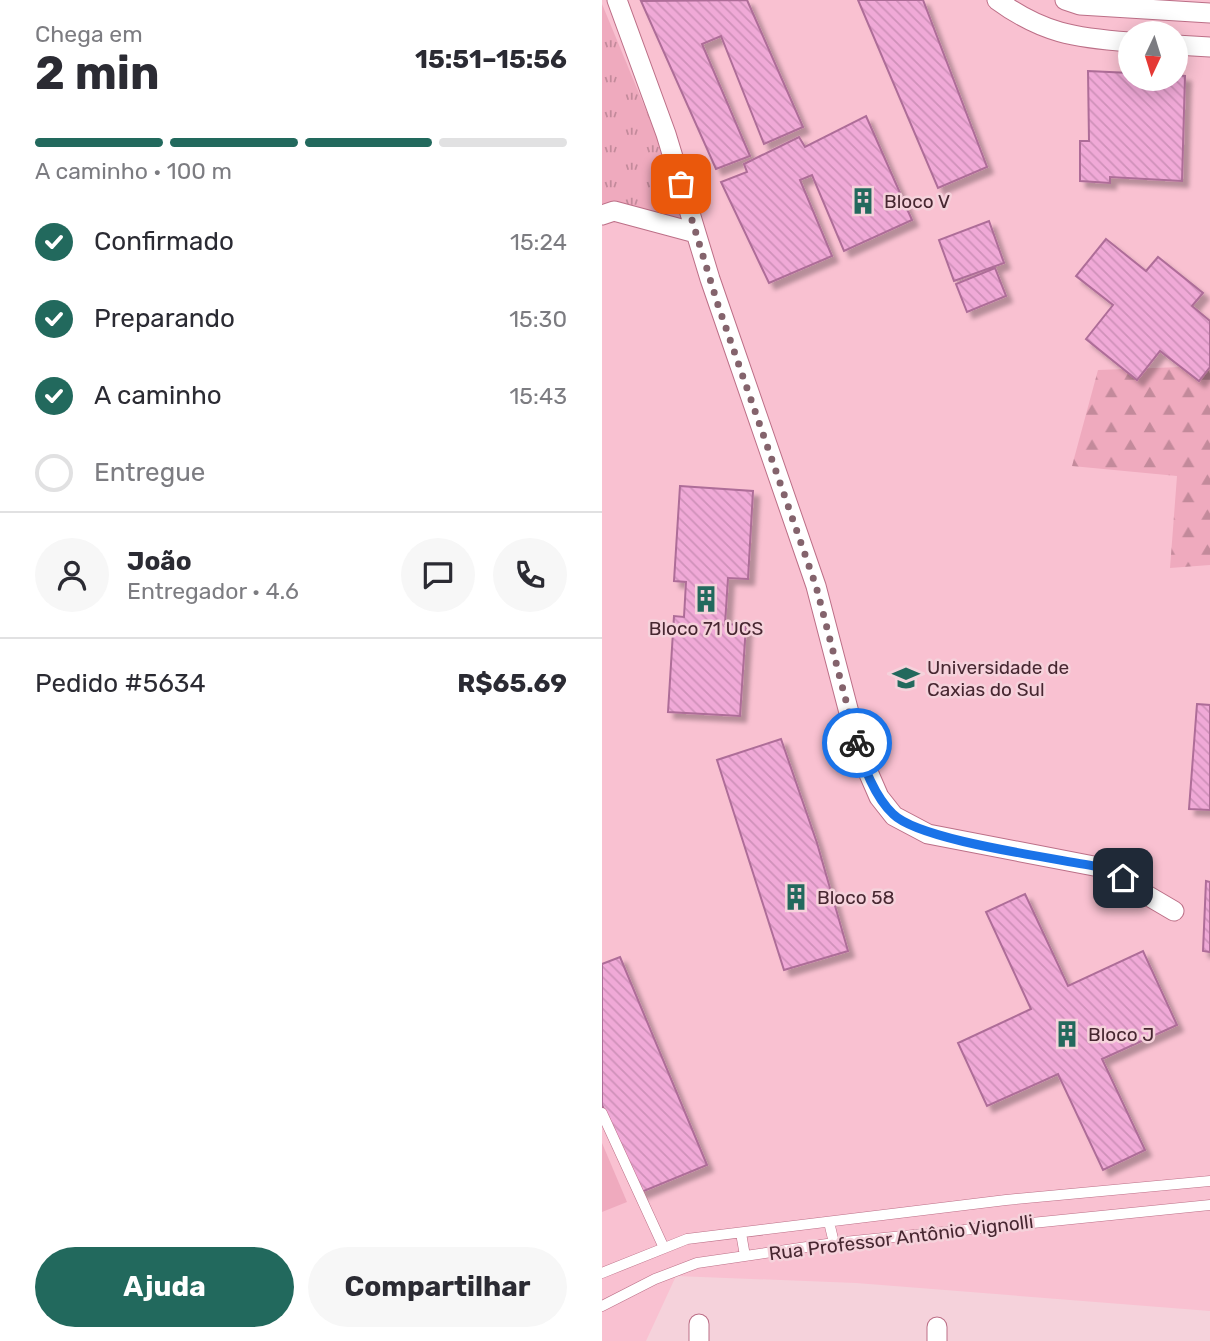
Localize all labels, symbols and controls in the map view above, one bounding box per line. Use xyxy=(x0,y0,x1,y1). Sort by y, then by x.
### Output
text: Chega em xyxy=(35,20,143,48)
north arrow xyxy=(1118,21,1188,91)
map controls xyxy=(1118,21,1188,91)
text: 15:51–15:56 xyxy=(415,44,567,75)
text: 2 min xyxy=(35,46,160,101)
pin xyxy=(651,154,711,214)
text: A caminho · 100 m xyxy=(35,157,232,185)
icon: bag xyxy=(662,165,700,203)
building icon: Bloco V xyxy=(848,186,878,216)
place label: Bloco V xyxy=(884,190,950,213)
icon: check xyxy=(35,223,73,261)
text: Confirmado xyxy=(94,226,234,257)
text: 15:24 xyxy=(510,228,567,256)
icon: check xyxy=(35,300,73,338)
text: Preparando xyxy=(94,303,235,334)
text: 15:30 xyxy=(509,305,567,333)
icon: check xyxy=(35,377,73,415)
text: A caminho xyxy=(94,380,222,411)
text: 15:43 xyxy=(510,382,567,410)
text: Entregue xyxy=(94,457,205,488)
button: person xyxy=(35,538,109,612)
button: chat xyxy=(401,538,475,612)
button: phone xyxy=(493,538,567,612)
text: João xyxy=(127,546,192,577)
text: Entregador · 4.6 xyxy=(127,577,299,605)
building icon: Bloco 71 UCS xyxy=(691,584,721,614)
place label: Bloco 71 UCS xyxy=(649,617,763,640)
place label: Universidade de Caxias do Sul xyxy=(927,656,1069,701)
school or university icon: Universidade de Caxias do Sul xyxy=(891,663,921,693)
text: Pedido #5634 xyxy=(35,668,206,699)
text: R$65.69 xyxy=(457,668,567,699)
courier xyxy=(822,708,892,778)
icon: bike xyxy=(838,724,876,762)
pin xyxy=(1093,848,1153,908)
icon: home xyxy=(1104,859,1142,897)
building icon: Bloco 58 xyxy=(781,882,811,912)
place label: Bloco 58 xyxy=(817,886,895,909)
building icon: Bloco J xyxy=(1052,1019,1082,1049)
place label: Bloco J xyxy=(1088,1023,1154,1046)
street label: Rua Professor Antônio Vignolli xyxy=(768,1210,1035,1265)
button: Ajuda xyxy=(35,1247,294,1327)
button: Compartilhar xyxy=(308,1247,567,1327)

